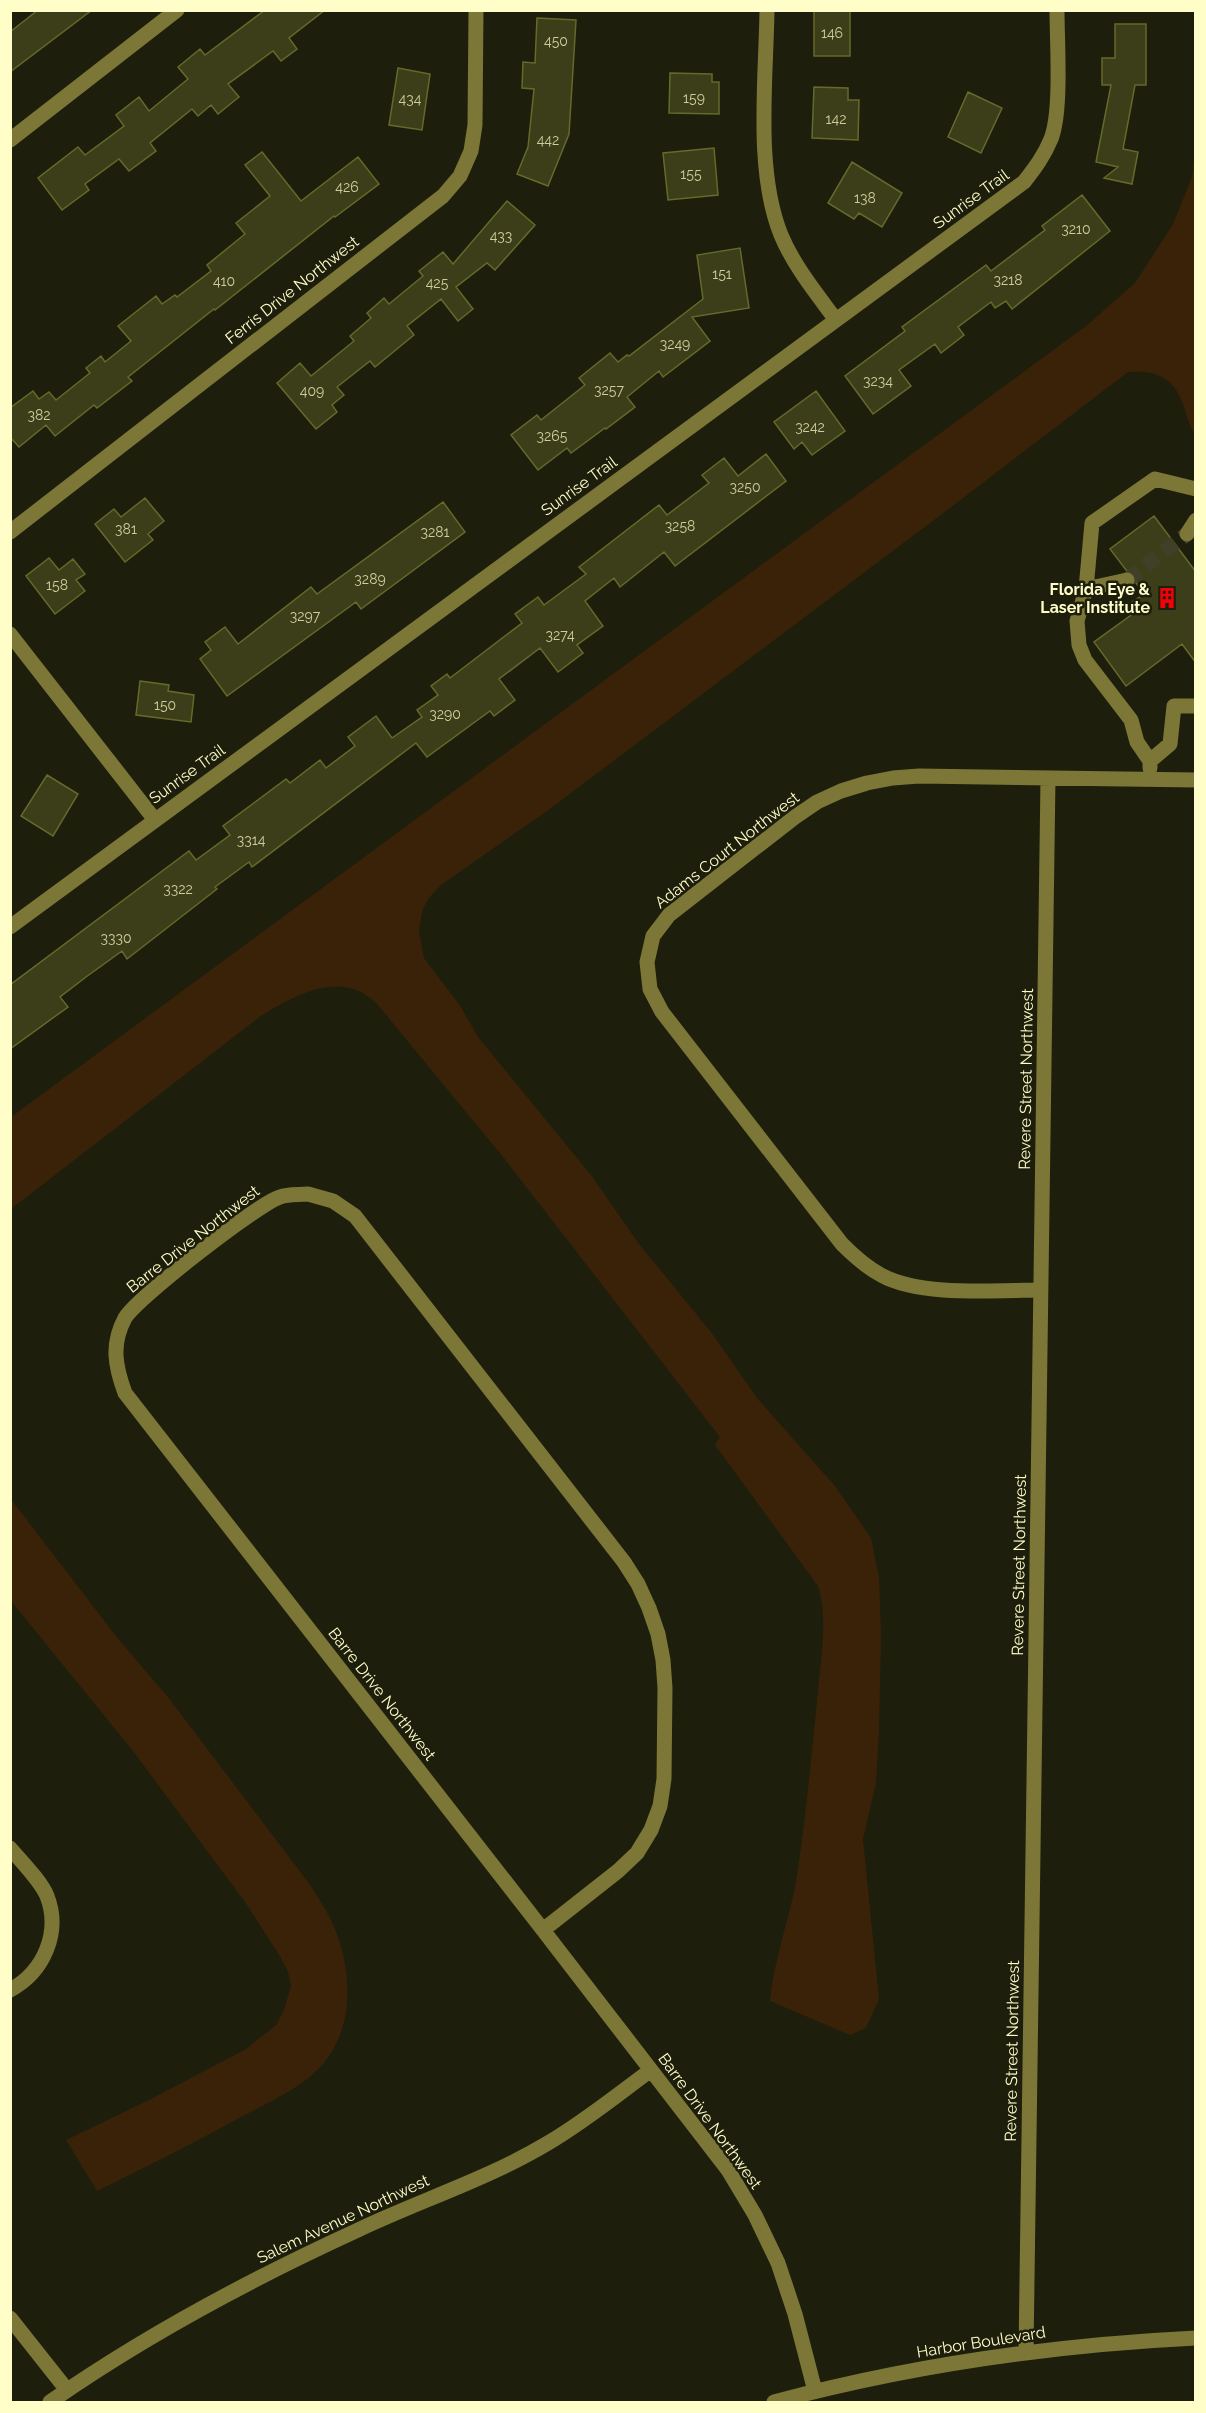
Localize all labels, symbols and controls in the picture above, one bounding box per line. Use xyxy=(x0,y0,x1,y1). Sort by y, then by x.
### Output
house number: 146 xyxy=(821,25,843,41)
house number: 450 xyxy=(544,33,568,49)
house number: 159 xyxy=(683,90,705,106)
house number: 434 xyxy=(399,91,422,107)
house number: 142 xyxy=(826,111,846,127)
house number: 442 xyxy=(537,132,559,148)
street label: Sunrise Trail xyxy=(929,165,1013,233)
house number: 155 xyxy=(680,166,702,182)
house number: 426 xyxy=(335,179,359,195)
house number: 138 xyxy=(854,190,876,206)
house number: 3210 xyxy=(1061,221,1091,237)
house number: 433 xyxy=(490,228,512,244)
street label: Ferris Drive Northwest xyxy=(221,232,363,348)
house number: 151 xyxy=(712,266,732,282)
house number: 3218 xyxy=(993,272,1023,288)
house number: 410 xyxy=(213,273,235,289)
house number: 425 xyxy=(426,275,449,291)
house number: 3249 xyxy=(660,336,690,352)
house number: 3234 xyxy=(863,373,893,389)
house number: 3257 xyxy=(594,382,624,398)
house number: 409 xyxy=(300,383,324,399)
house number: 382 xyxy=(27,407,51,423)
house number: 3242 xyxy=(795,419,825,435)
house number: 3265 xyxy=(537,428,568,444)
street label: Sunrise Trail xyxy=(537,452,621,520)
house number: 3250 xyxy=(730,479,760,495)
house number: 3258 xyxy=(665,518,695,534)
house number: 381 xyxy=(115,521,137,537)
house number: 3281 xyxy=(420,524,450,540)
house number: 3289 xyxy=(354,571,386,587)
house number: 158 xyxy=(46,577,68,593)
place label: Florida Eye & Laser Institute xyxy=(1040,580,1151,617)
building icon: Florida Eye & Laser Institute xyxy=(1155,586,1179,610)
house number: 3297 xyxy=(290,608,321,624)
house number: 3274 xyxy=(545,627,575,643)
house number: 150 xyxy=(154,697,176,713)
house number: 3290 xyxy=(429,706,461,722)
street label: Sunrise Trail xyxy=(145,740,229,808)
street label: Adams Court Northwest xyxy=(651,787,803,912)
house number: 3314 xyxy=(237,832,266,848)
house number: 3322 xyxy=(163,881,193,897)
house number: 3330 xyxy=(101,930,132,946)
street label: Revere Street Northwest xyxy=(1015,988,1037,1170)
street label: Barre Drive Northwest xyxy=(123,1181,264,1297)
street label: Revere Street Northwest xyxy=(1008,1474,1030,1656)
street label: Barre Drive Northwest xyxy=(324,1624,440,1765)
street label: Revere Street Northwest xyxy=(1001,1960,1023,2142)
street label: Barre Drive Northwest xyxy=(654,2049,766,2193)
street label: Salem Avenue Northwest xyxy=(254,2170,433,2267)
street label: Harbor Boulevard xyxy=(915,2322,1047,2362)

